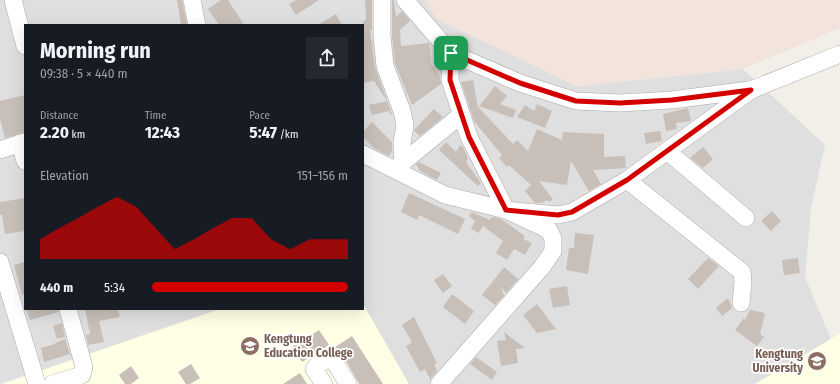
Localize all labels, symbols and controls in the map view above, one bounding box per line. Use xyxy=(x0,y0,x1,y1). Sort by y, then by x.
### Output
pin xyxy=(434,36,468,70)
text: Morning run xyxy=(40,37,151,64)
button: share xyxy=(306,37,348,79)
icon: arrive xyxy=(440,42,462,64)
text: 09:38 · 5 × 440 m xyxy=(40,66,127,81)
text: Distance xyxy=(40,109,79,122)
text: Time xyxy=(145,109,166,122)
text: Pace xyxy=(249,109,270,122)
text: 2.20 xyxy=(40,122,69,143)
text: 12:43 xyxy=(145,122,180,143)
text: 5:47 xyxy=(249,122,277,143)
text: km xyxy=(69,128,85,141)
text: /km xyxy=(277,128,298,141)
text: Elevation xyxy=(40,168,89,183)
text: 151–156 m xyxy=(297,168,348,183)
text: 440 m xyxy=(40,280,73,295)
text: 5:34 xyxy=(104,280,125,295)
place label: Kengtung Education College xyxy=(264,332,353,360)
school or university icon: Kengtung Education College xyxy=(239,335,261,357)
place label: Kengtung University xyxy=(752,347,803,375)
school or university icon: Kengtung University xyxy=(806,350,828,372)

